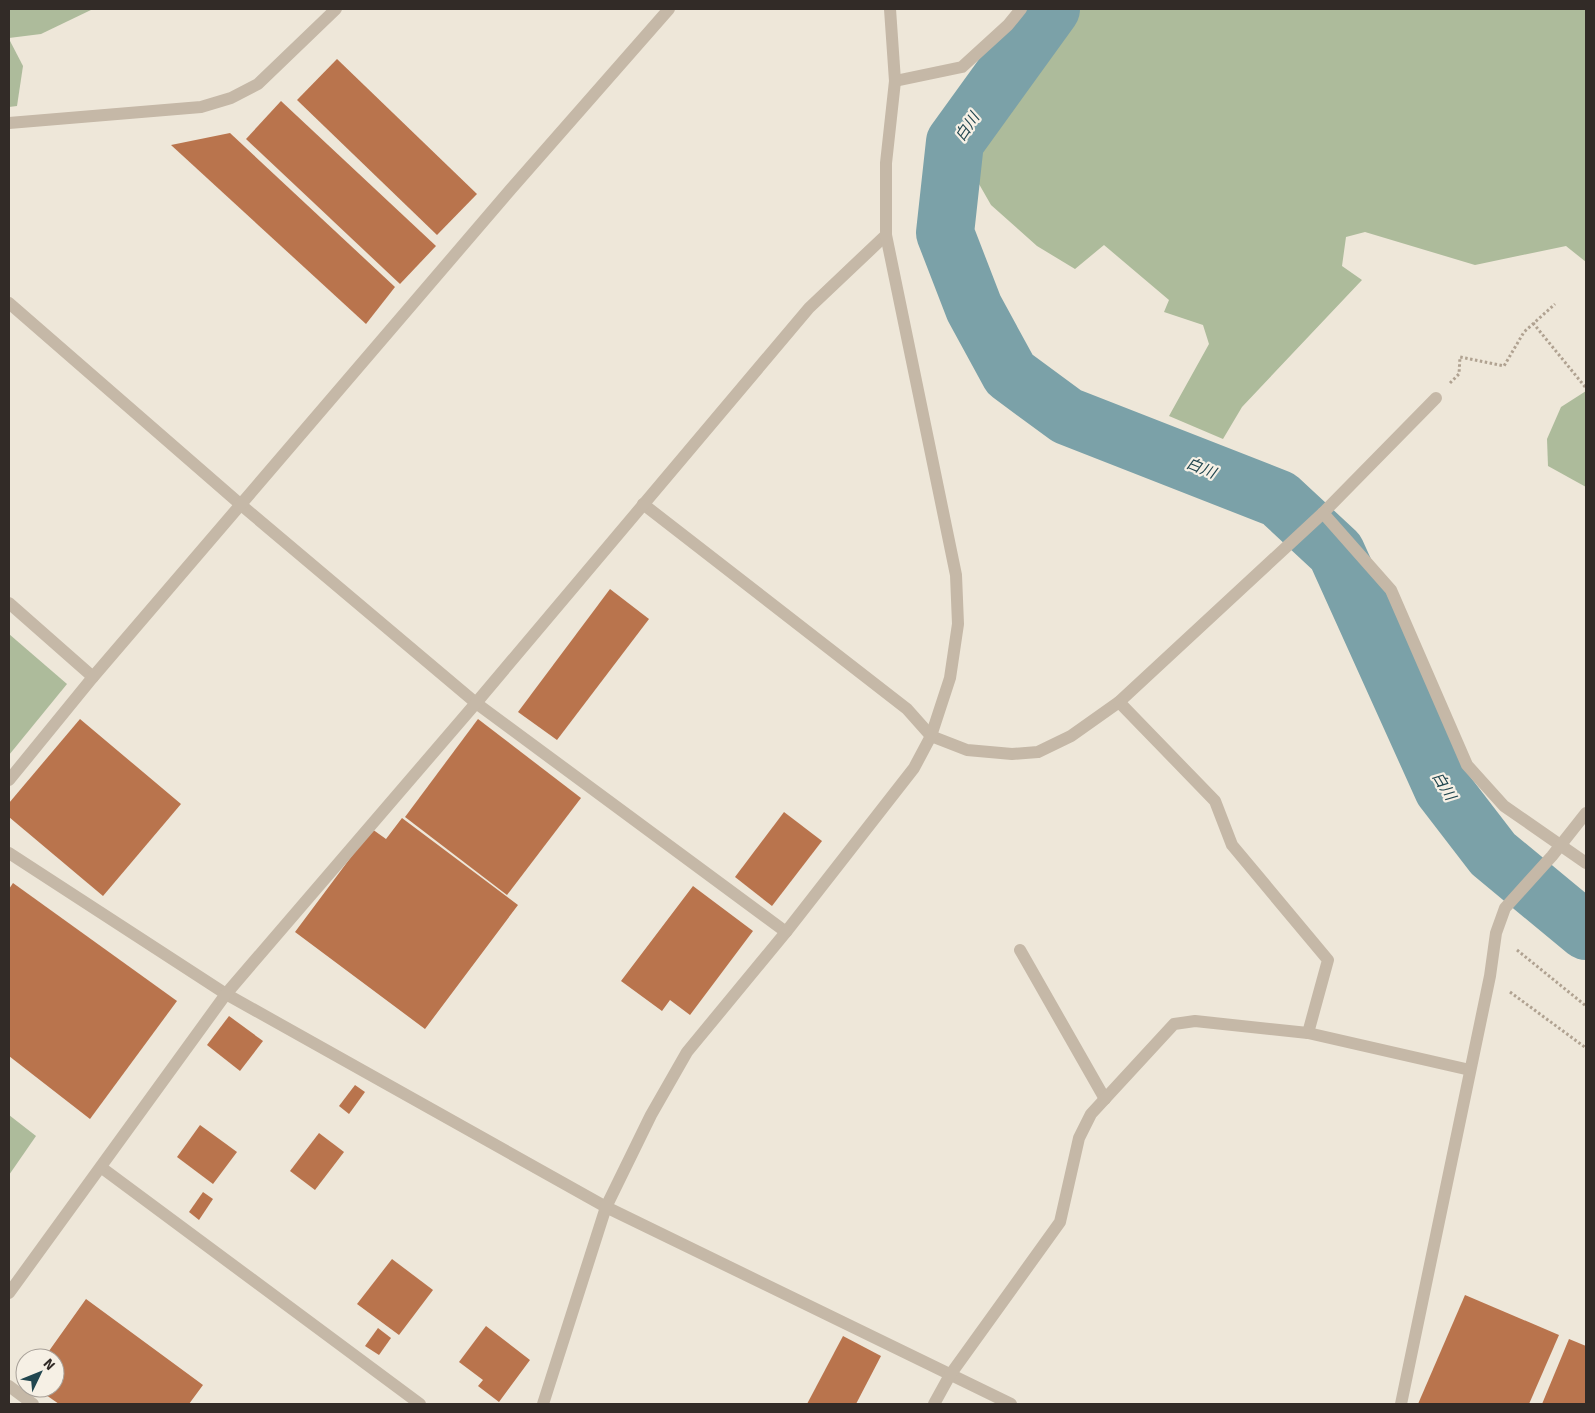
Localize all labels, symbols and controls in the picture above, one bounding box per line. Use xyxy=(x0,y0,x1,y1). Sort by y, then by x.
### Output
water label: 白川 xyxy=(951,108,984,144)
water label: 白川 xyxy=(1184,454,1220,483)
water label: 白川 xyxy=(1429,769,1460,805)
north arrow xyxy=(15,1348,65,1398)
text: N xyxy=(40,1355,59,1374)

